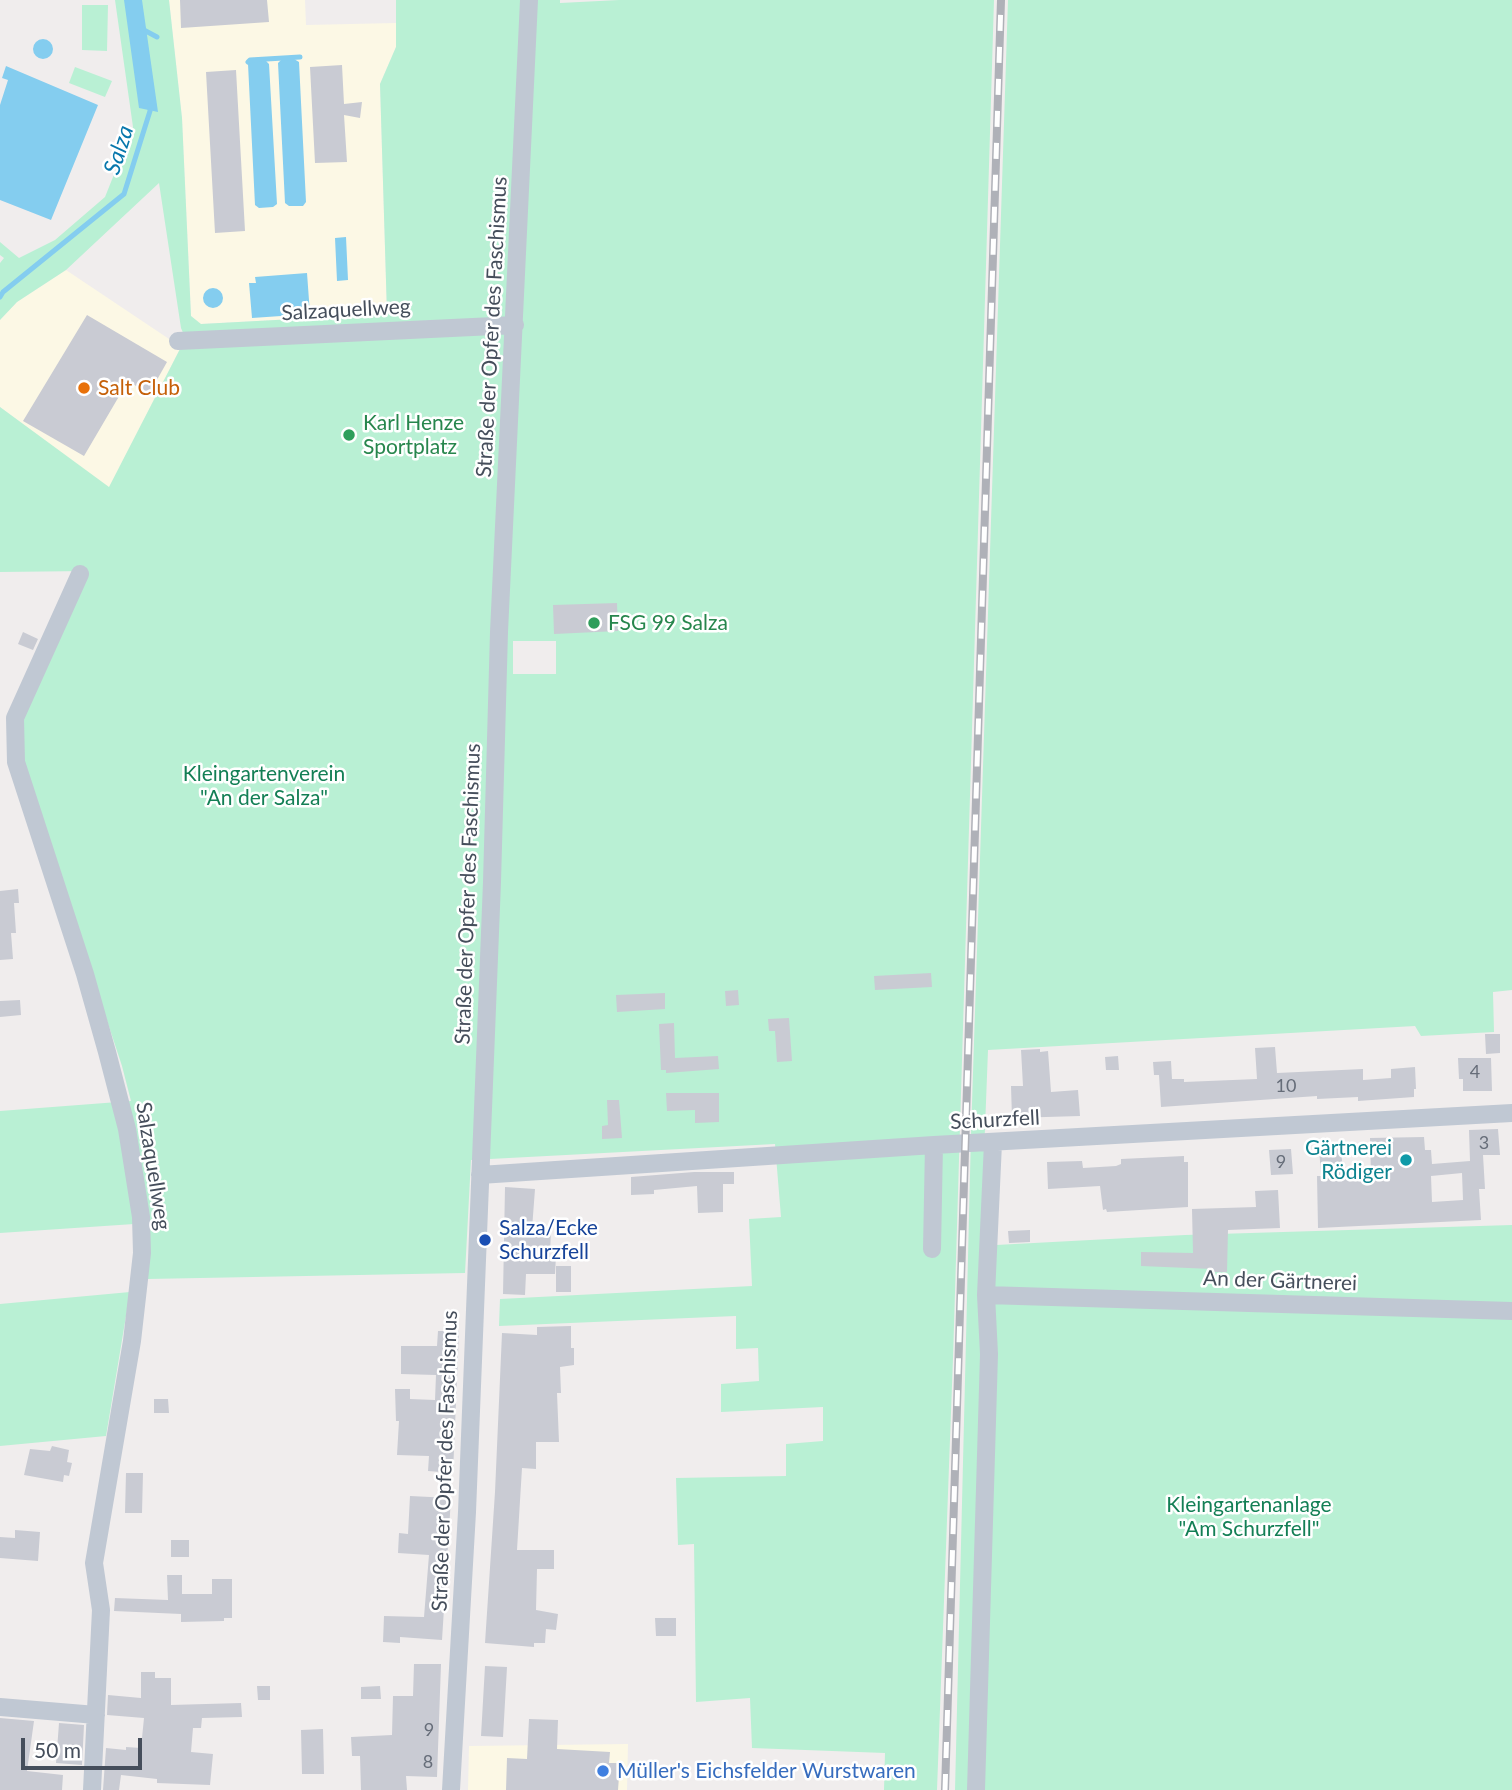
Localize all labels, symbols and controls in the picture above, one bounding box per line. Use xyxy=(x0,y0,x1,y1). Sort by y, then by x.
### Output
water label: Salza xyxy=(98,122,140,178)
street label: Straße der Opfer des Faschismus xyxy=(472,176,512,478)
street label: Salzaquellweg xyxy=(281,294,411,326)
place label: Salt Club xyxy=(98,375,180,401)
marker: Salt Club xyxy=(76,380,92,396)
place label: Karl Henze Sportplatz xyxy=(363,410,464,460)
marker: Karl Henze Sportplatz xyxy=(341,427,357,443)
place label: FSG 99 Salza xyxy=(608,610,728,636)
marker: FSG 99 Salza xyxy=(586,615,602,631)
street label: Straße der Opfer des Faschismus xyxy=(450,743,486,1045)
park label: Kleingartenverein "An der Salza" xyxy=(183,761,345,811)
house number: 4 xyxy=(1470,1061,1480,1083)
house number: 10 xyxy=(1276,1075,1296,1097)
street label: Salzaquellweg xyxy=(130,1100,176,1232)
street label: Schurzfell xyxy=(949,1105,1041,1135)
house number: 3 xyxy=(1479,1132,1489,1154)
place label: Gärtnerei Rödiger xyxy=(1305,1135,1392,1185)
house number: 9 xyxy=(1276,1151,1286,1173)
marker: Gärtnerei Rödiger xyxy=(1398,1152,1414,1168)
place label: Salza/Ecke Schurzfell xyxy=(499,1215,598,1265)
marker: Salza/Ecke Schurzfell xyxy=(477,1232,493,1248)
street label: An der Gärtnerei xyxy=(1203,1266,1357,1296)
street label: Straße der Opfer des Faschismus xyxy=(427,1310,463,1612)
park label: Kleingartenanlage "Am Schurzfell" xyxy=(1166,1492,1332,1542)
house number: 9 xyxy=(424,1719,434,1741)
scale bar xyxy=(24,1724,145,1768)
text: 50 m xyxy=(34,1737,81,1762)
house number: 8 xyxy=(423,1751,433,1773)
place label: Müller's Eichsfelder Wurstwaren xyxy=(617,1758,916,1784)
marker: Müller's Eichsfelder Wurstwaren xyxy=(595,1763,611,1779)

